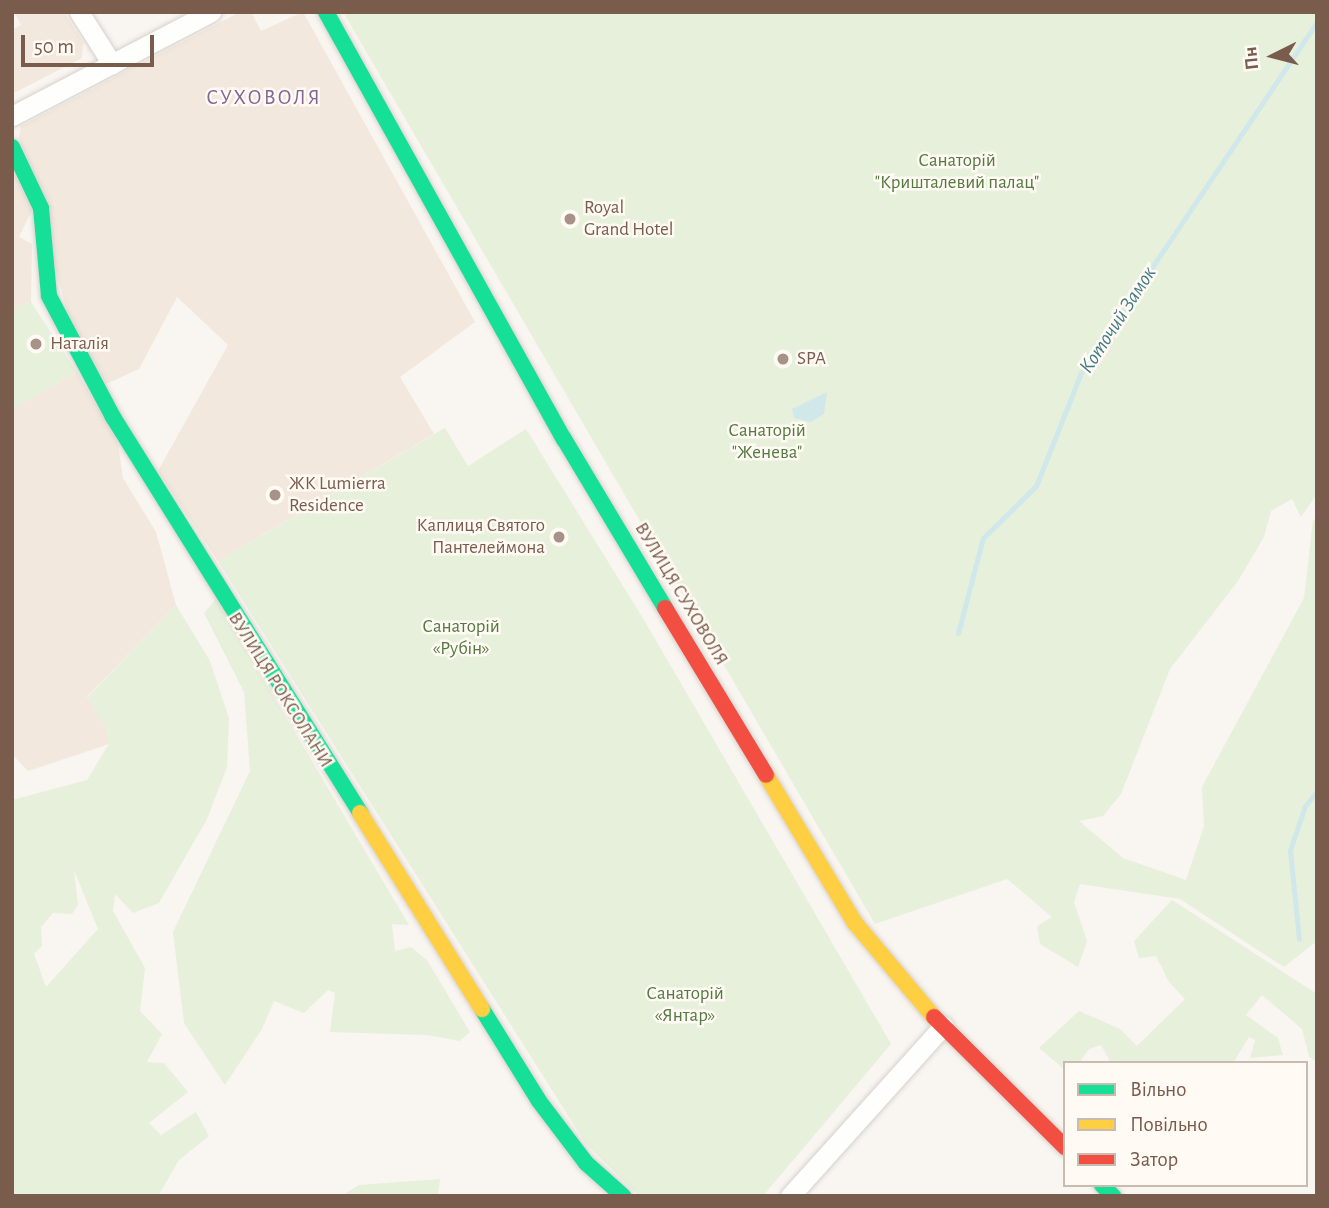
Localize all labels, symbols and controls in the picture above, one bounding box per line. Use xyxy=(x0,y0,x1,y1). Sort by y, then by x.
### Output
scale bar xyxy=(24,21,158,65)
north arrow xyxy=(1238,21,1308,91)
text: 50 m xyxy=(34,36,74,57)
text: Пн xyxy=(1241,46,1262,71)
district label: СУХОВОЛЯ xyxy=(207,85,321,111)
park label: Санаторій "Кришталевий палац" xyxy=(875,150,1039,194)
place label: Royal Grand Hotel xyxy=(584,197,674,241)
marker: Royal Grand Hotel xyxy=(562,211,578,227)
water label: Коточий Замок xyxy=(1074,262,1162,378)
place label: Наталія xyxy=(50,333,109,355)
marker: Наталія xyxy=(28,336,44,352)
place label: SPA xyxy=(797,348,826,370)
marker: SPA xyxy=(775,351,791,367)
park label: Санаторій "Женева" xyxy=(728,420,806,464)
place label: ЖК Lumierra Residence xyxy=(289,473,386,517)
marker: ЖК Lumierra Residence xyxy=(267,487,283,503)
place label: Каплиця Святого Пантелеймона xyxy=(417,515,545,559)
street label: ВУЛИЦЯ СУХОВОЛЯ xyxy=(629,518,733,670)
marker: Каплиця Святого Пантелеймона xyxy=(551,529,567,545)
street label: ВУЛИЦЯ РОКСОЛАНИ xyxy=(223,608,337,772)
park label: Санаторій «Рубін» xyxy=(422,616,500,660)
park label: Санаторій «Янтар» xyxy=(646,983,724,1027)
legend xyxy=(1063,1061,1308,1187)
text: Вільно xyxy=(1130,1079,1186,1100)
text: Повільно xyxy=(1130,1114,1208,1135)
text: Затор xyxy=(1130,1149,1178,1170)

